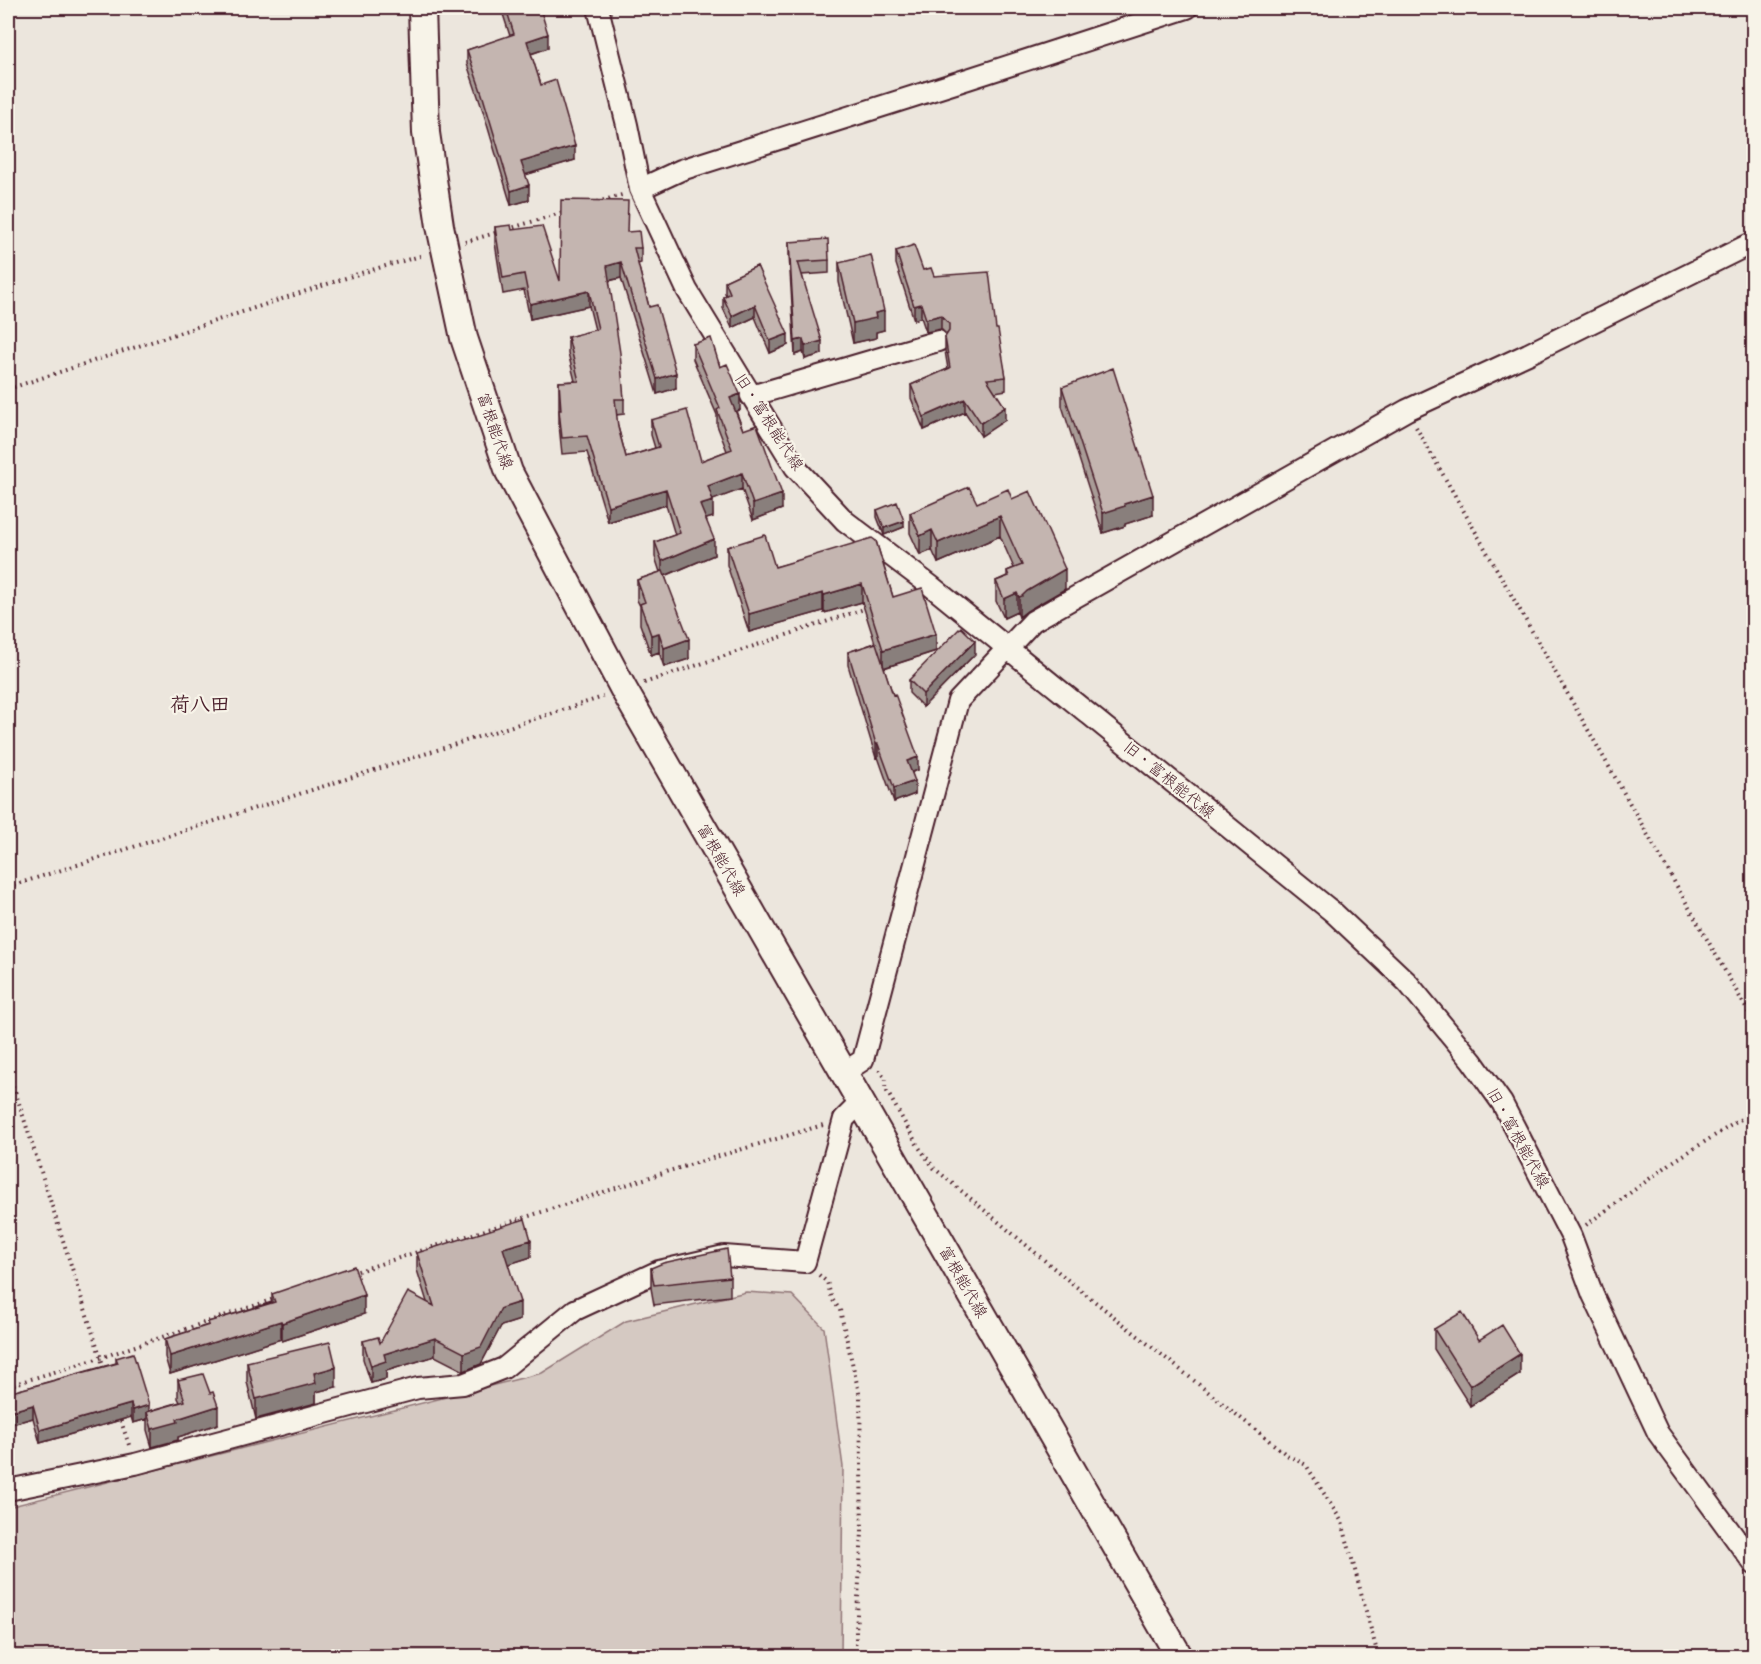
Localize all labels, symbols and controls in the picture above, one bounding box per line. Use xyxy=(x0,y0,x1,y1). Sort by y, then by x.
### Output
street label: 旧・富根能代線 xyxy=(729,369,809,475)
street label: 富根能代線 xyxy=(472,390,518,472)
district label: 荷八田 xyxy=(170,691,230,719)
street label: 旧・富根能代線 xyxy=(1119,736,1219,824)
street label: 富根能代線 xyxy=(691,820,751,900)
street label: 旧・富根能代線 xyxy=(1481,1084,1555,1192)
street label: 富根能代線 xyxy=(933,1242,993,1322)

